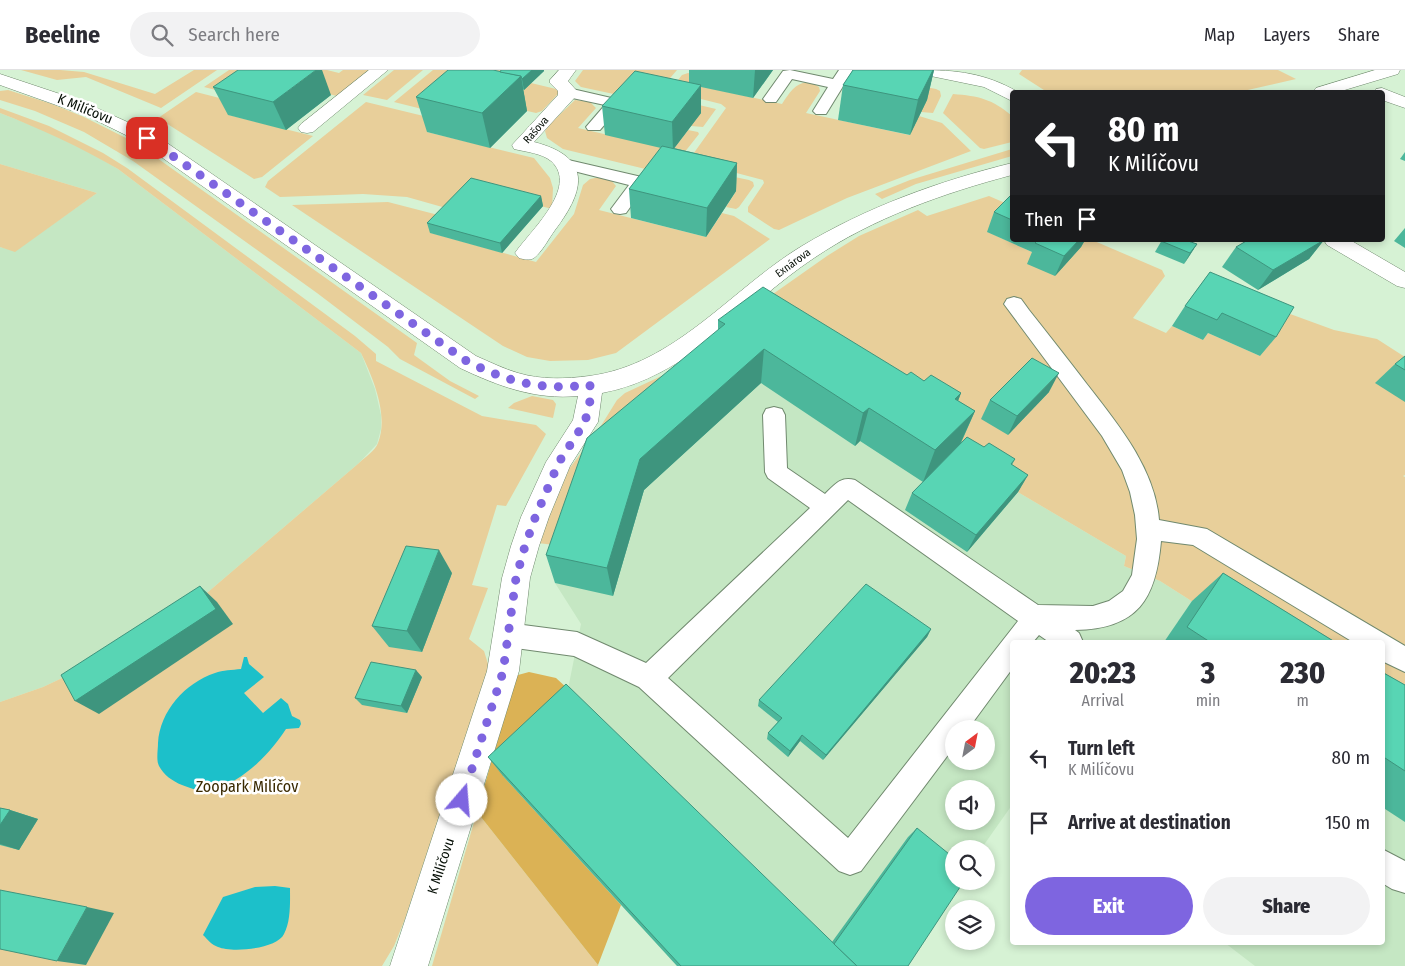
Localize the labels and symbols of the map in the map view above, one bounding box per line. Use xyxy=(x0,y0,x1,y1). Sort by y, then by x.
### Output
street label: K Milíčovu xyxy=(55,90,115,128)
street label: Rašova xyxy=(521,114,551,146)
pin xyxy=(126,117,168,159)
street label: Exnárova xyxy=(773,246,813,280)
north arrow xyxy=(945,720,995,770)
position arrow xyxy=(435,773,487,825)
park label: Zoopark Milíčov xyxy=(196,777,298,796)
street label: K Milíčovu xyxy=(424,836,458,896)

